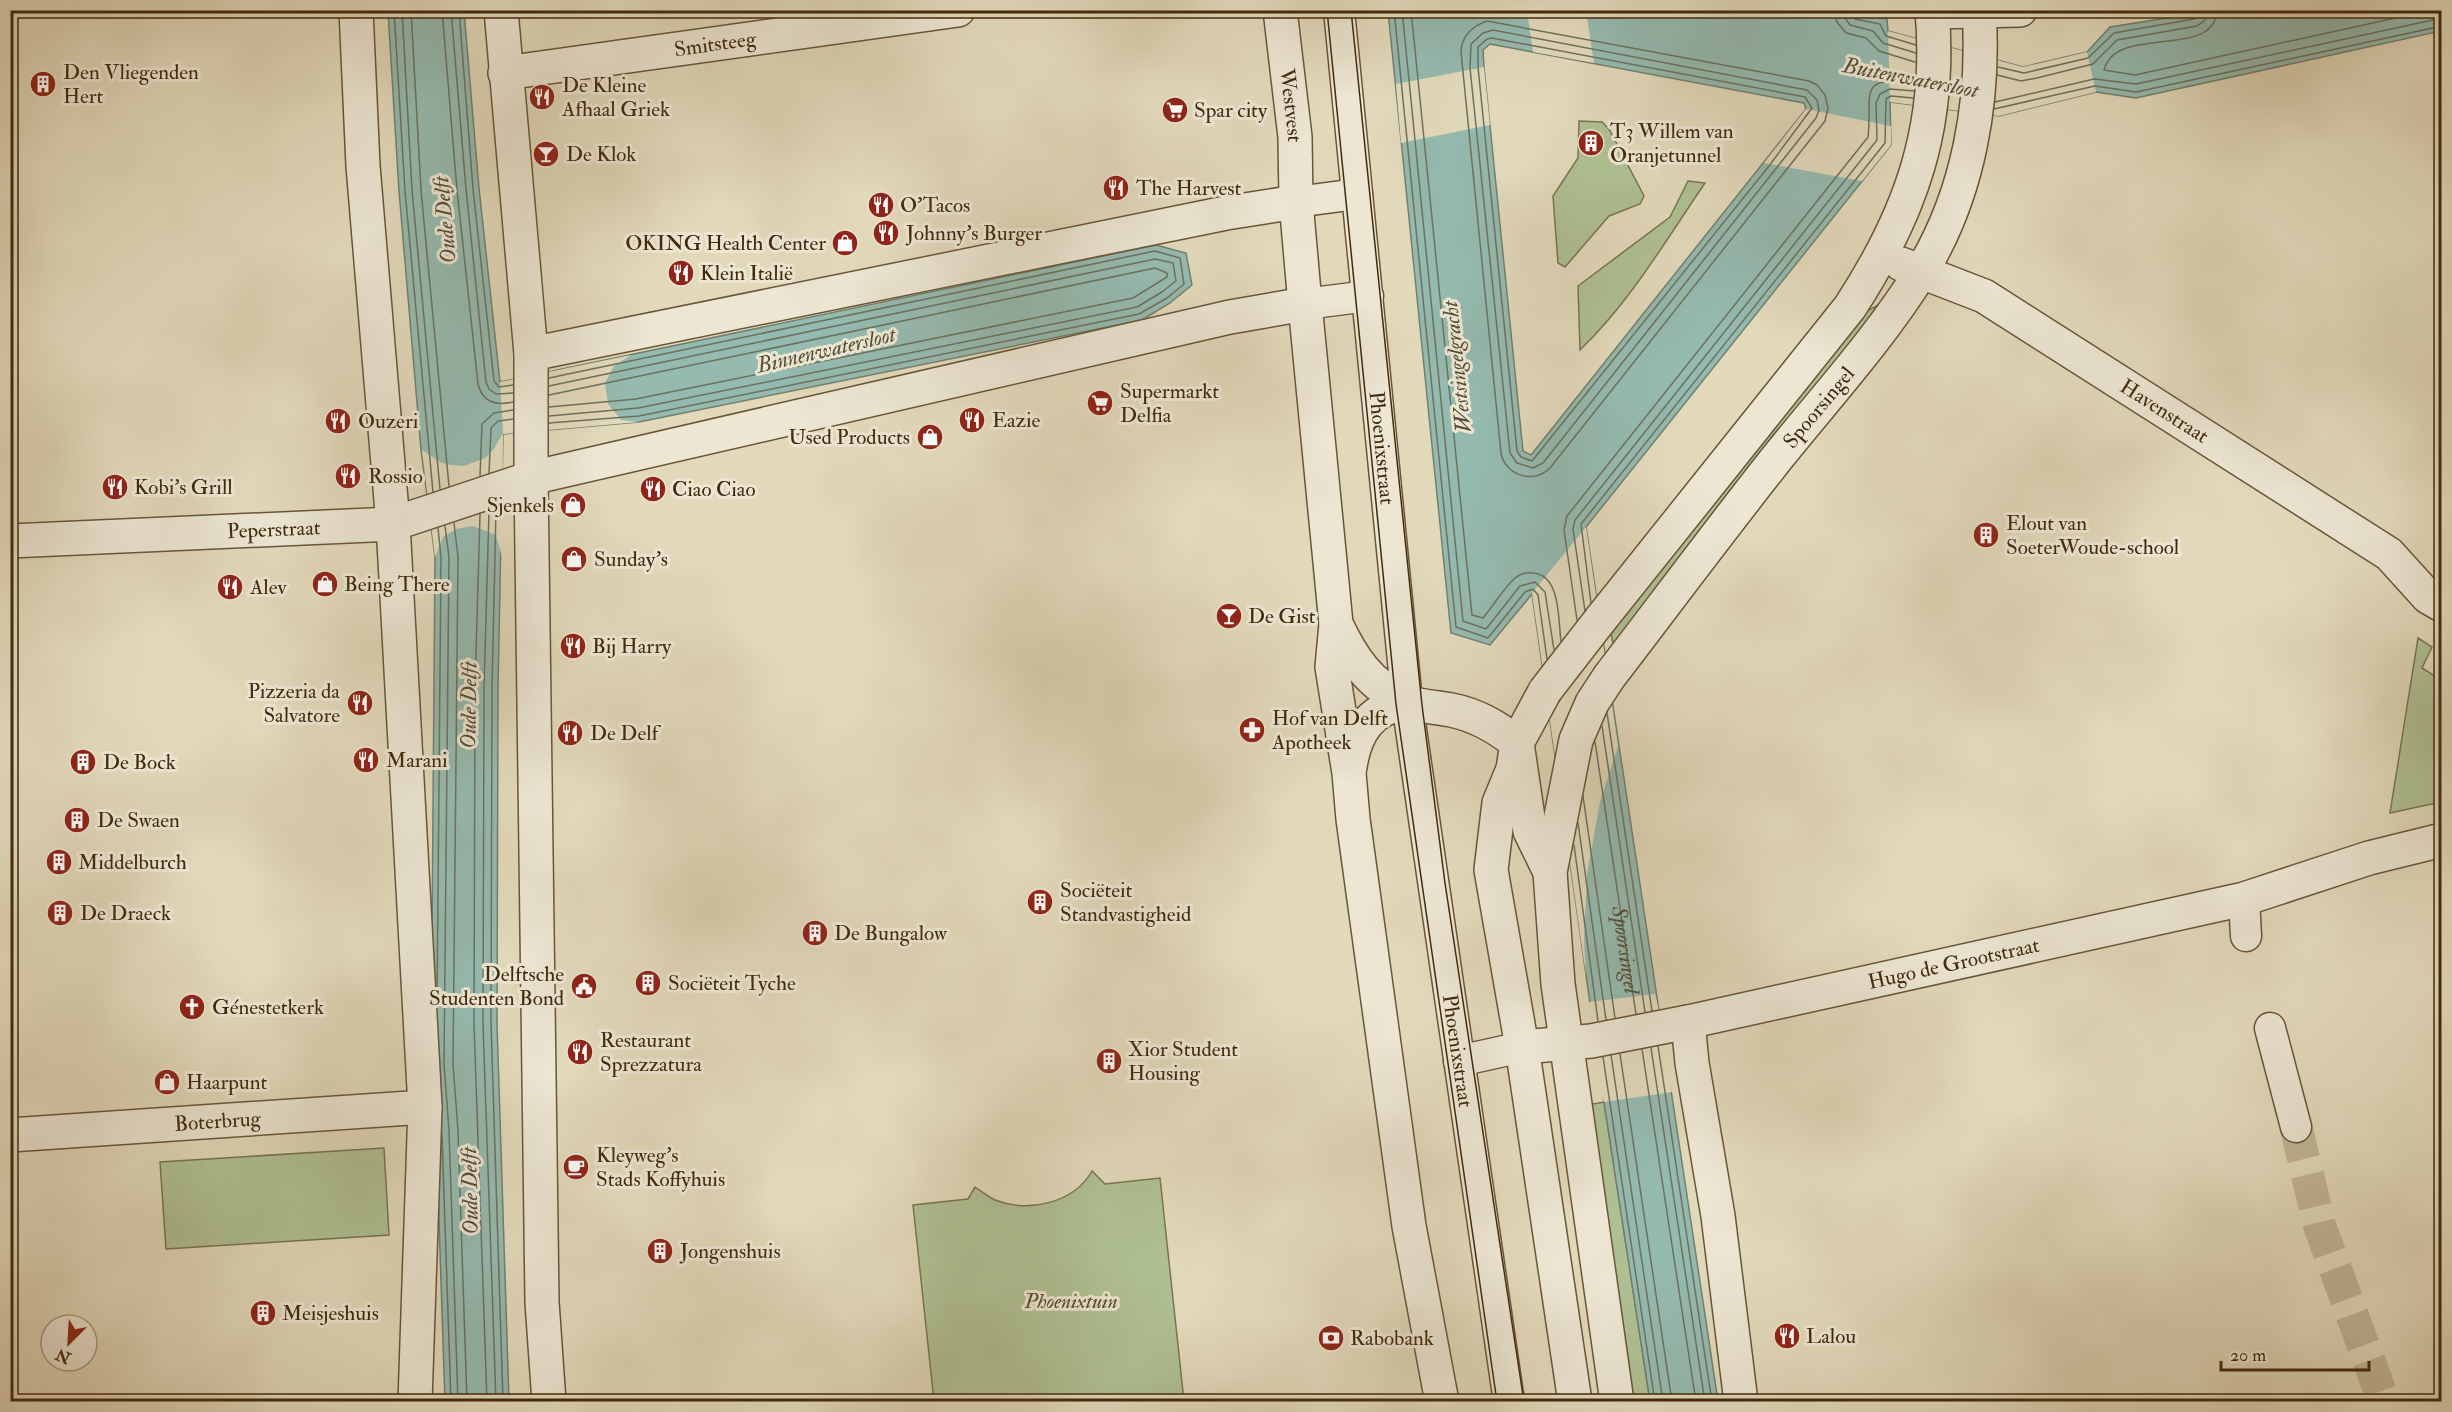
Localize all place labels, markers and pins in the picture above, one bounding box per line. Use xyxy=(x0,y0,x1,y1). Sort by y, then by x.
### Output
place label: Den Vliegenden Hert xyxy=(63,59,199,110)
building icon: Den Vliegenden Hert xyxy=(28,69,58,99)
place label: De Kleine Afhaal Griek xyxy=(561,72,670,123)
restaurant icon: De Kleine Afhaal Griek xyxy=(527,82,557,112)
supermarket icon: Spar city xyxy=(1160,95,1190,125)
place label: Spar city xyxy=(1194,97,1268,124)
place label: T3 Willem van Oranjetunnel xyxy=(1610,118,1734,169)
building icon: T3 Willem van Oranjetunnel xyxy=(1576,128,1606,158)
bar icon: De Klok xyxy=(531,139,561,169)
place label: De Klok xyxy=(566,141,636,168)
restaurant icon: The Harvest xyxy=(1101,173,1131,203)
place label: The Harvest xyxy=(1136,175,1242,202)
restaurant icon: O'Tacos xyxy=(866,190,896,220)
place label: O'Tacos xyxy=(900,192,970,219)
restaurant icon: Johnny's Burger xyxy=(871,218,901,248)
place label: Johnny's Burger xyxy=(905,220,1042,247)
shop icon: OKING Health Center xyxy=(830,228,860,258)
place label: OKING Health Center xyxy=(625,230,826,257)
restaurant icon: Klein Italië xyxy=(666,258,696,288)
place label: Klein Italië xyxy=(700,260,793,287)
place label: Supermarkt Delfia xyxy=(1120,378,1219,429)
supermarket icon: Supermarkt Delfia xyxy=(1085,388,1115,418)
restaurant icon: Eazie xyxy=(957,405,987,435)
restaurant icon: Ouzeri xyxy=(323,406,353,436)
place label: Eazie xyxy=(992,407,1040,434)
place label: Ouzeri xyxy=(358,408,419,435)
shop icon: Used Products xyxy=(915,422,945,452)
place label: Used Products xyxy=(789,424,910,451)
restaurant icon: Rossio xyxy=(333,461,363,491)
place label: Rossio xyxy=(368,463,423,490)
restaurant icon: Kobi's Grill xyxy=(100,472,130,502)
place label: Kobi's Grill xyxy=(134,474,233,501)
restaurant icon: Ciao Ciao xyxy=(638,474,668,504)
place label: Ciao Ciao xyxy=(672,476,756,503)
shop icon: Sjenkels xyxy=(558,490,588,520)
place label: Sjenkels xyxy=(487,492,554,519)
place label: Elout van SoeterWoude-school xyxy=(2006,510,2180,561)
building icon: Elout van SoeterWoude-school xyxy=(1971,520,2001,550)
shop icon: Sunday's xyxy=(559,544,589,574)
place label: Sunday's xyxy=(594,546,668,573)
shop icon: Being There xyxy=(310,569,340,599)
place label: Being There xyxy=(344,571,450,598)
restaurant icon: Alev xyxy=(215,572,245,602)
place label: Alev xyxy=(249,574,287,601)
bar icon: De Gist xyxy=(1214,601,1244,631)
place label: De Gist xyxy=(1248,603,1316,630)
restaurant icon: Bij Harry xyxy=(558,631,588,661)
place label: Bij Harry xyxy=(592,633,672,660)
place label: Pizzeria da Salvatore xyxy=(248,678,340,729)
restaurant icon: Pizzeria da Salvatore xyxy=(345,688,375,718)
place label: Hof van Delft Apotheek xyxy=(1271,705,1388,756)
pharmacy icon: Hof van Delft Apotheek xyxy=(1237,715,1267,745)
restaurant icon: De Delf xyxy=(555,718,585,748)
place label: De Delf xyxy=(590,720,662,747)
restaurant icon: Marani xyxy=(351,745,381,775)
building icon: De Bock xyxy=(68,747,98,777)
place label: Marani xyxy=(386,747,448,774)
place label: De Bock xyxy=(103,749,176,776)
building icon: De Swaen xyxy=(62,805,92,835)
place label: De Swaen xyxy=(97,807,180,834)
building icon: Middelburch xyxy=(44,847,74,877)
place label: Middelburch xyxy=(78,849,187,876)
place label: Sociëteit Standvastigheid xyxy=(1060,877,1192,928)
building icon: Sociëteit Standvastigheid xyxy=(1025,887,1055,917)
building icon: De Draeck xyxy=(45,898,75,928)
place label: De Draeck xyxy=(80,900,171,927)
building icon: De Bungalow xyxy=(800,918,830,948)
place label: De Bungalow xyxy=(834,920,948,947)
place label: Delftsche Studenten Bond xyxy=(429,961,565,1012)
building icon: Sociëteit Tyche xyxy=(633,968,663,998)
place label: Sociëteit Tyche xyxy=(668,970,796,997)
public building icon: Delftsche Studenten Bond xyxy=(569,971,599,1001)
church icon: Génestetkerk xyxy=(177,992,207,1022)
place label: Génestetkerk xyxy=(212,994,324,1021)
place label: Restaurant Sprezzatura xyxy=(600,1027,702,1078)
place label: Xior Student Housing xyxy=(1128,1036,1238,1087)
restaurant icon: Restaurant Sprezzatura xyxy=(565,1037,595,1067)
building icon: Xior Student Housing xyxy=(1094,1046,1124,1076)
shop icon: Haarpunt xyxy=(152,1067,182,1097)
place label: Haarpunt xyxy=(186,1069,267,1096)
place label: Kleyweg's Stads Koffyhuis xyxy=(596,1142,725,1193)
cafe icon: Kleyweg's Stads Koffyhuis xyxy=(561,1152,591,1182)
building icon: Jongenshuis xyxy=(645,1236,675,1266)
place label: Jongenshuis xyxy=(679,1238,781,1265)
building icon: Meisjeshuis xyxy=(248,1298,278,1328)
place label: Meisjeshuis xyxy=(282,1300,379,1327)
restaurant icon: Lalou xyxy=(1772,1321,1802,1351)
bank icon: Rabobank xyxy=(1316,1323,1346,1353)
place label: Lalou xyxy=(1806,1323,1856,1350)
place label: Rabobank xyxy=(1350,1325,1434,1352)

